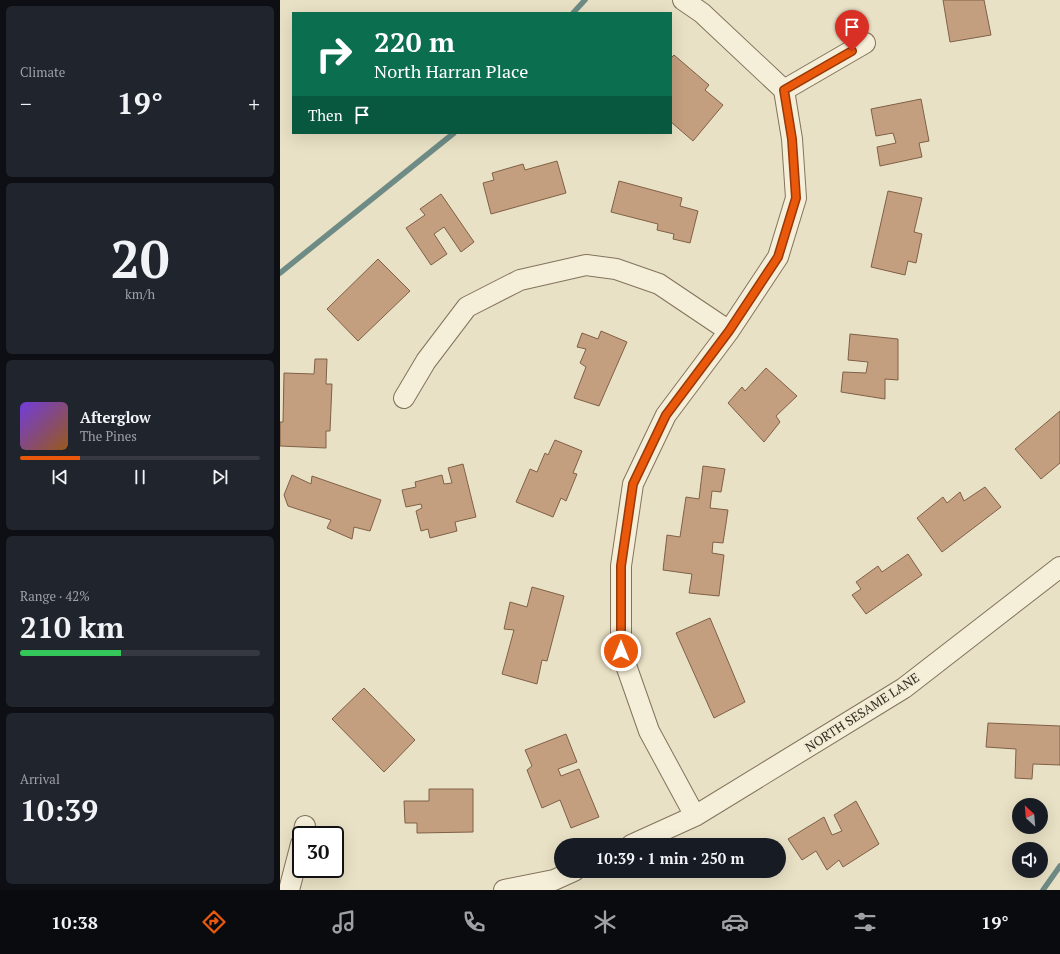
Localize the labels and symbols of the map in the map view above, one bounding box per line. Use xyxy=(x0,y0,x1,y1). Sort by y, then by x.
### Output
pin xyxy=(835,10,869,51)
position arrow xyxy=(600,630,642,672)
street label: NORTH SESAME LANE xyxy=(801,668,923,756)
north arrow xyxy=(1012,798,1048,834)
speed limit sign: 30 xyxy=(292,826,344,878)

